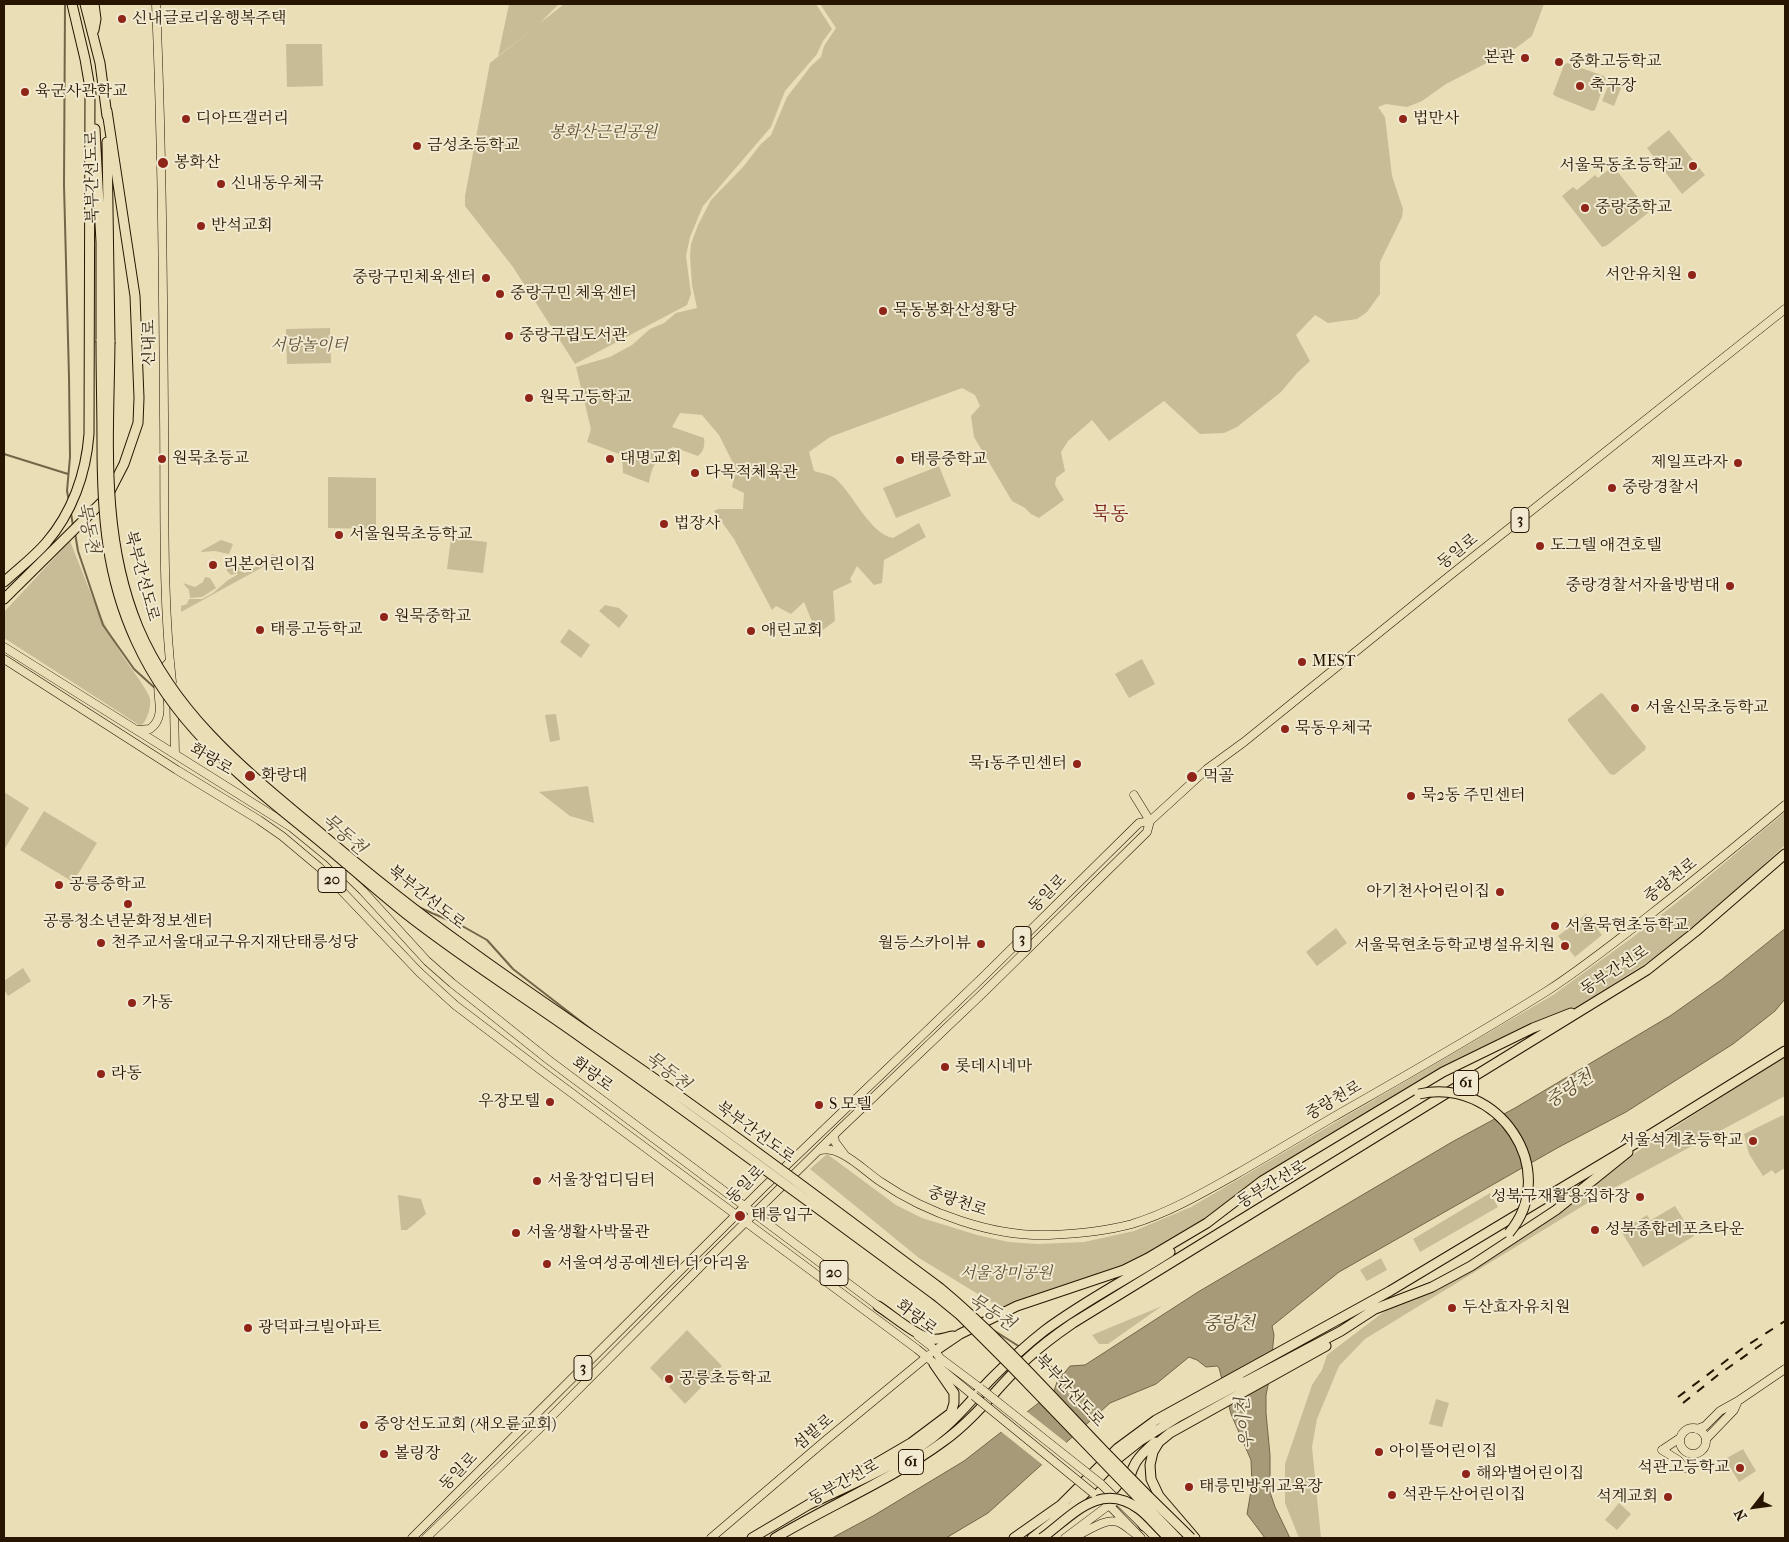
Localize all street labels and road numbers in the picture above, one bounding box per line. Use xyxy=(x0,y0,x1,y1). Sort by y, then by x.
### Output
street label: 북부간선도로 xyxy=(83,130,103,224)
street label: 신내로 xyxy=(140,320,160,366)
road number: 3 xyxy=(1511,508,1529,532)
street label: 북부간선도로 xyxy=(120,529,162,623)
street label: 동일로 xyxy=(1434,530,1482,574)
street label: 화랑로 xyxy=(186,740,236,780)
street label: 중랑천로 xyxy=(1641,854,1701,908)
street label: 북부간선도로 xyxy=(384,862,468,934)
road number: 20 xyxy=(318,868,346,892)
street label: 동일로 xyxy=(1025,871,1071,917)
road number: 3 xyxy=(1013,926,1031,952)
street label: 동부간선로 xyxy=(1577,942,1653,1000)
street label: 화랑로 xyxy=(568,1053,616,1097)
road number: 61 xyxy=(1454,1070,1478,1096)
street label: 중랑천로 xyxy=(1302,1077,1366,1125)
street label: 북부간선도로 xyxy=(712,1098,798,1168)
street label: 동부간선로 xyxy=(1234,1157,1310,1213)
street label: 동일로 xyxy=(723,1162,769,1208)
street label: 중랑천로 xyxy=(925,1183,989,1221)
road number: 20 xyxy=(820,1260,848,1286)
street label: 화랑로 xyxy=(892,1296,940,1340)
street label: 북부간선도로 xyxy=(1030,1351,1108,1431)
road number: 3 xyxy=(574,1356,592,1380)
street label: 섬밭로 xyxy=(790,1411,838,1455)
street label: 동일로 xyxy=(436,1449,482,1495)
road number: 61 xyxy=(898,1450,924,1474)
street label: 동부간선로 xyxy=(806,1456,882,1510)

